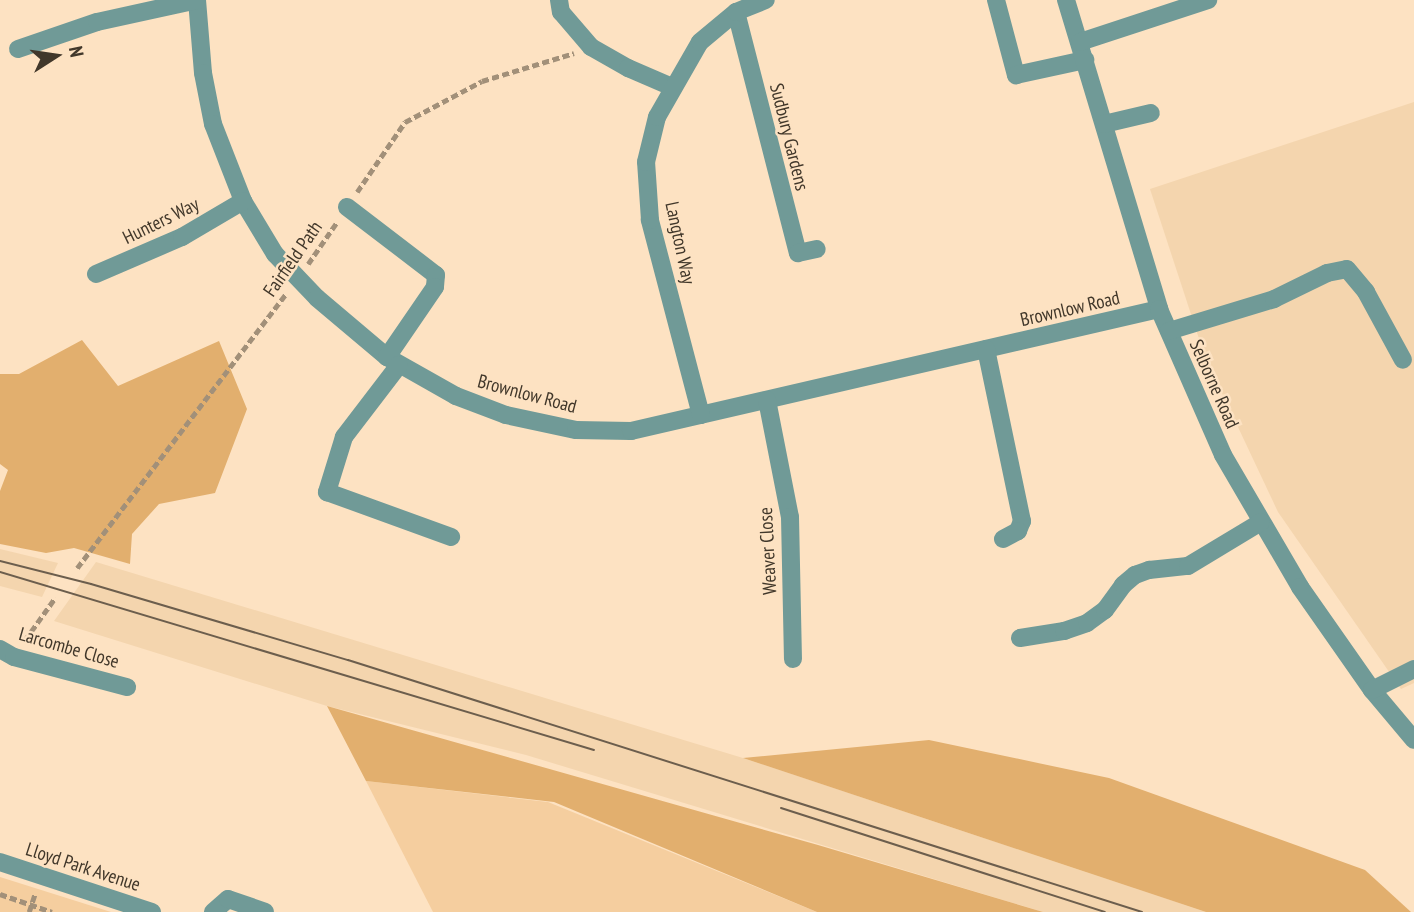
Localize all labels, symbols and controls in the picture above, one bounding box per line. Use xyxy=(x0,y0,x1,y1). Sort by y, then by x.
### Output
north arrow xyxy=(21,21,91,91)
text: N xyxy=(64,44,89,59)
street label: Sudbury Gardens xyxy=(765,81,813,193)
street label: Hunters Way xyxy=(119,193,203,249)
street label: Langton Way xyxy=(660,199,700,287)
street label: Fairfield Path xyxy=(259,217,327,301)
street label: Brownlow Road xyxy=(1018,286,1122,332)
street label: Selborne Road xyxy=(1184,336,1244,432)
street label: Brownlow Road xyxy=(475,370,579,418)
street label: Weaver Close xyxy=(754,507,782,595)
street label: Larcombe Close xyxy=(16,623,122,673)
street label: Lloyd Park Avenue xyxy=(22,838,144,896)

